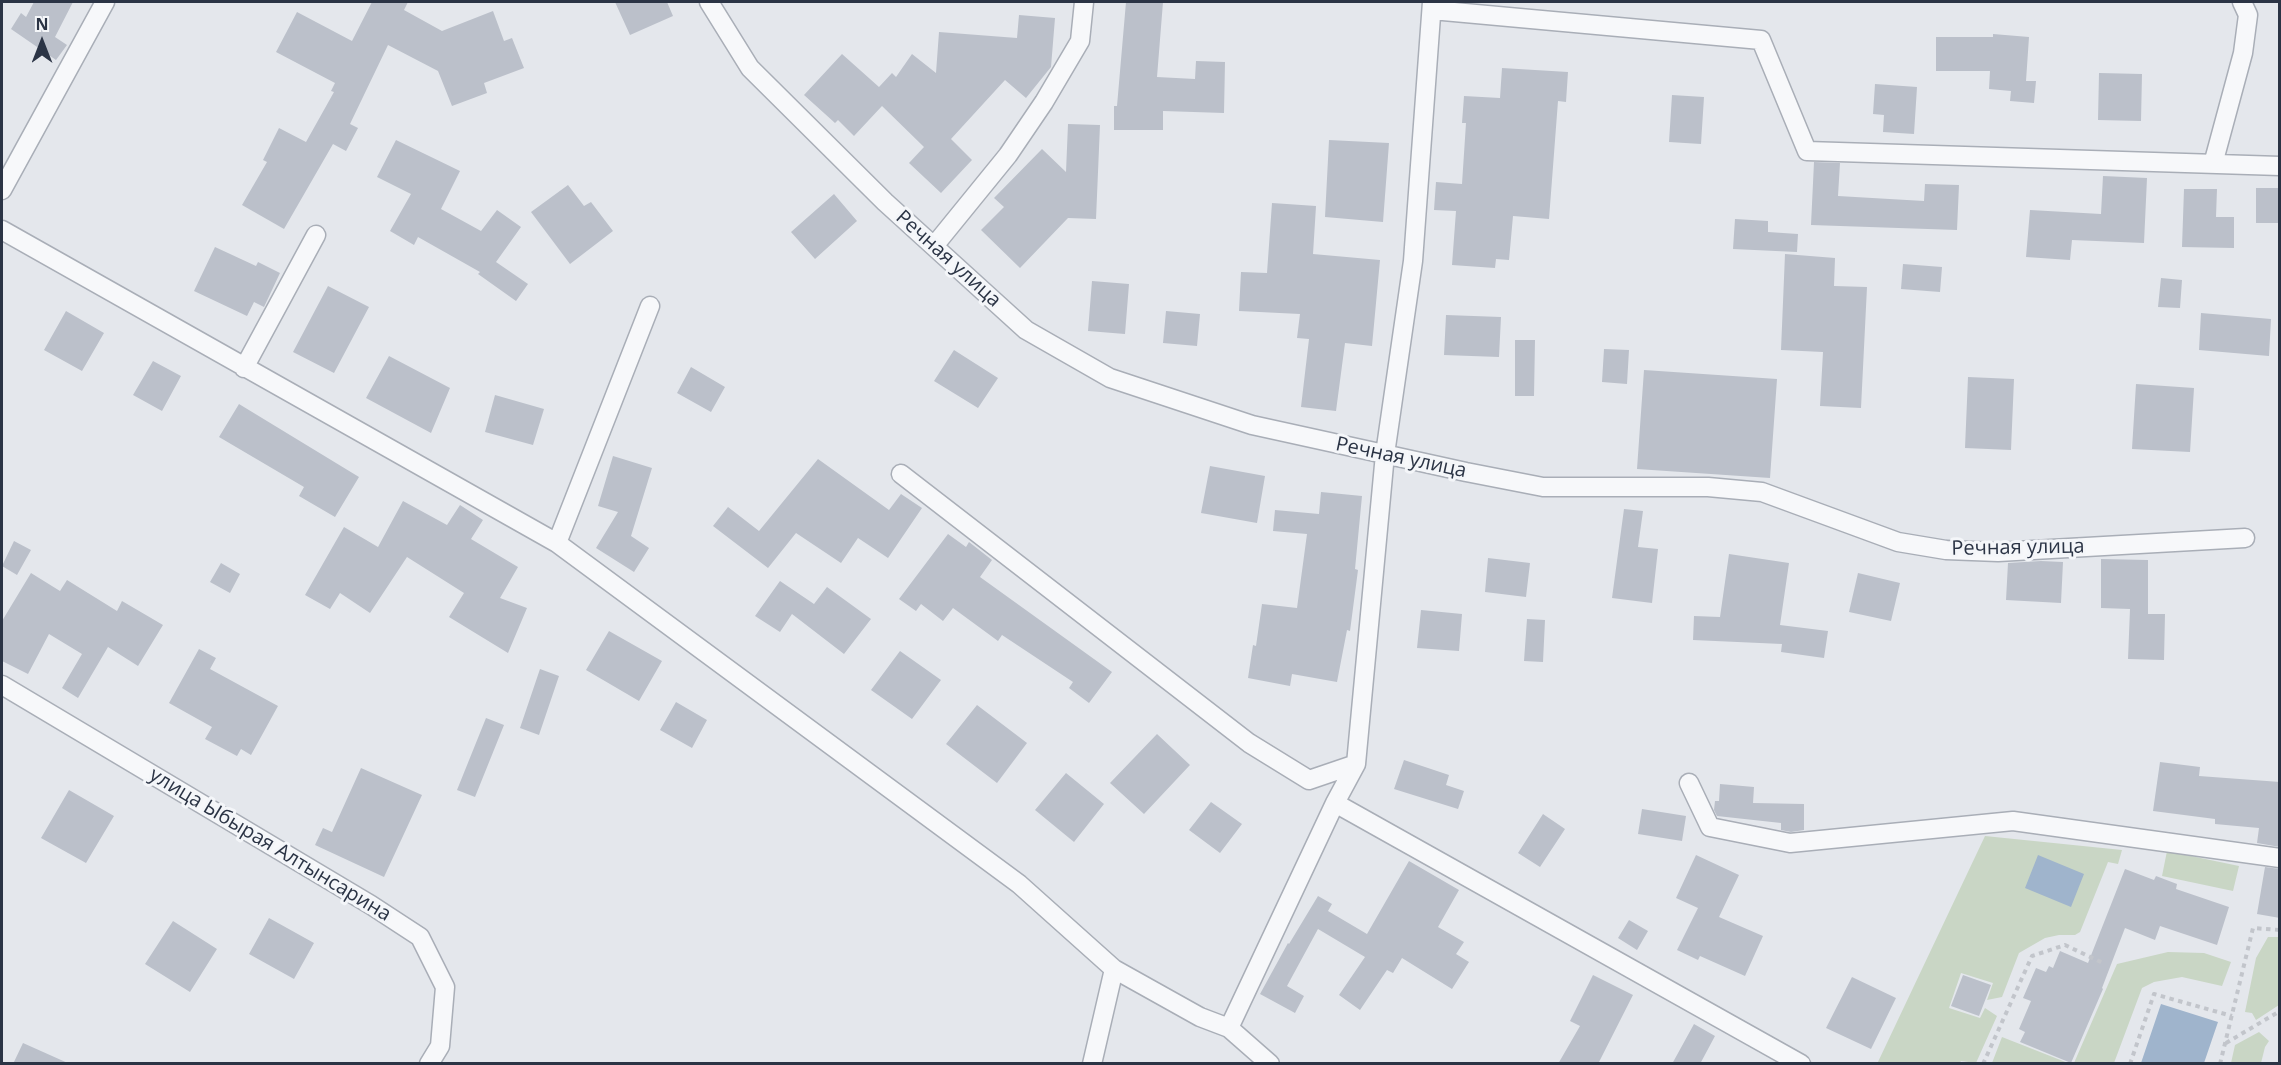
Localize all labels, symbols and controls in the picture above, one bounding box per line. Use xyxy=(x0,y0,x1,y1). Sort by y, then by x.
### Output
north arrow xyxy=(12,12,72,72)
text: N xyxy=(35,13,49,35)
street label: Речная улица xyxy=(890,206,1006,312)
street label: Речная улица xyxy=(1333,432,1469,484)
street label: Речная улица xyxy=(1951,535,2085,561)
street label: улица Ыбырая Алтынсарина xyxy=(145,763,395,927)

